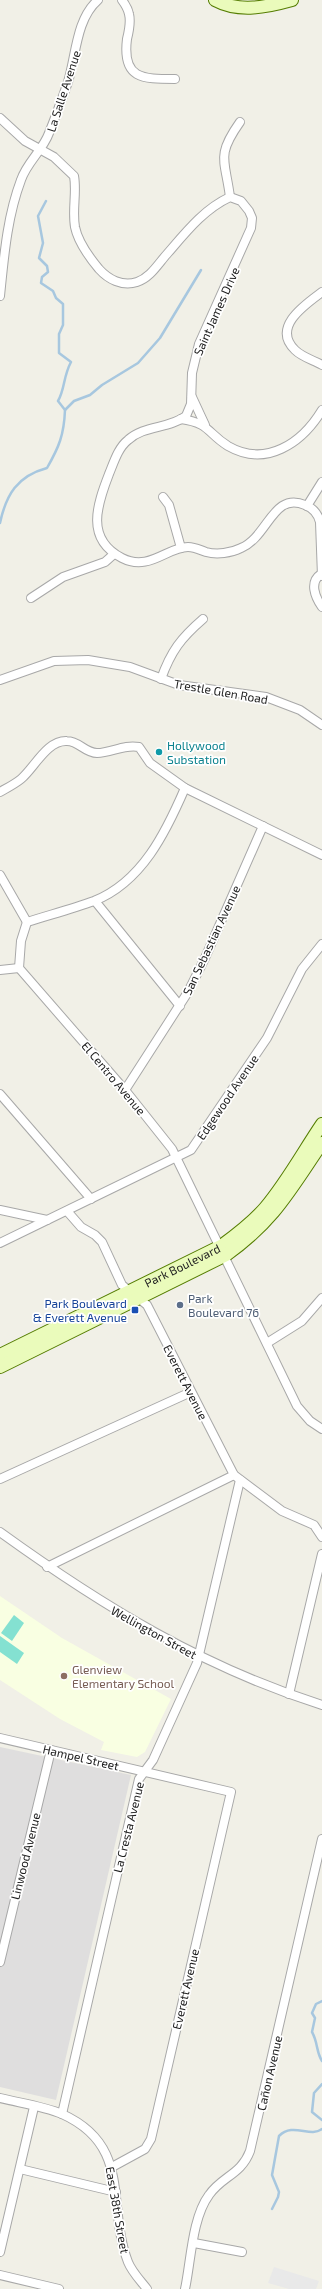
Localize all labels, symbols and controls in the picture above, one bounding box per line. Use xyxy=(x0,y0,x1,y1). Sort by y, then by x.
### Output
street label: La Salle Avenue xyxy=(43,48,83,134)
street label: Saint James Drive xyxy=(190,265,242,357)
street label: Trestle Glen Road xyxy=(173,676,269,706)
place label: Hollywood Substation xyxy=(167,738,226,766)
marker: Hollywood Substation xyxy=(154,747,164,757)
street label: San Sebastian Avenue xyxy=(179,883,243,997)
street label: El Centro Avenue xyxy=(79,1038,149,1118)
street label: Edgewood Avenue xyxy=(193,1052,261,1142)
street label: Park Boulevard xyxy=(142,1241,222,1290)
place label: Park Boulevard 76 xyxy=(188,1291,259,1319)
place label: Park Boulevard & Everett Avenue xyxy=(33,1296,127,1324)
marker: Park Boulevard 76 xyxy=(175,1300,185,1310)
marker: Park Boulevard & Everett Avenue xyxy=(130,1305,140,1315)
street label: Everett Avenue xyxy=(161,1342,211,1422)
street label: Wellington Street xyxy=(109,1603,200,1662)
place label: Glenview Elementary School xyxy=(72,1662,175,1690)
marker: Glenview Elementary School xyxy=(59,1671,69,1681)
street label: Hampel Street xyxy=(42,1741,121,1773)
street label: La Cresta Avenue xyxy=(110,1780,146,1874)
street label: Linwood Avenue xyxy=(7,1811,43,1901)
street label: Everett Avenue xyxy=(169,1947,201,2031)
street label: Cañon Avenue xyxy=(254,2034,284,2112)
street label: East 38th Street xyxy=(103,2165,133,2255)

